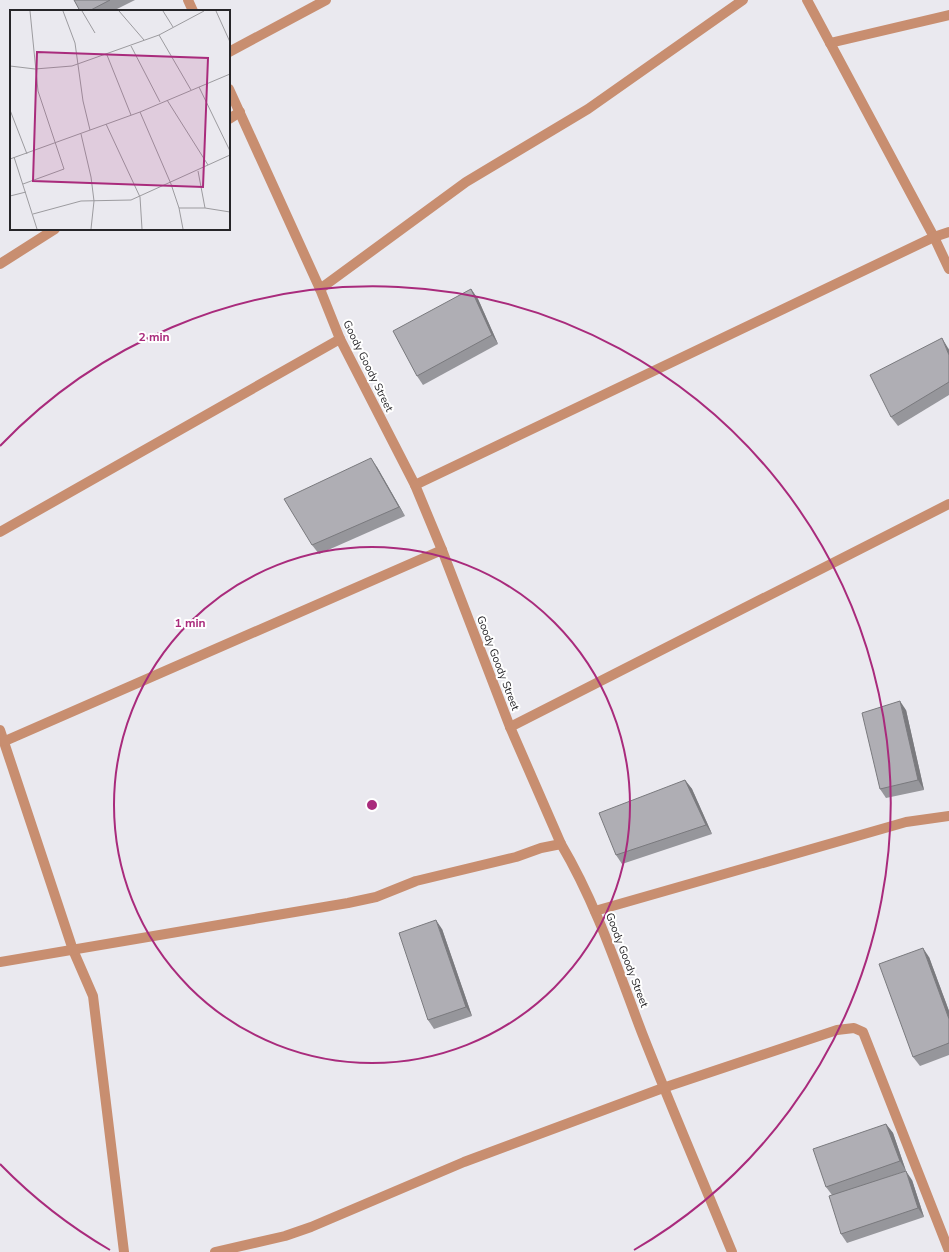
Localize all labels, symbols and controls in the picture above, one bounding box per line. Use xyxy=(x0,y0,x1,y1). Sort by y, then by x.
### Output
inset map xyxy=(10,10,230,230)
street label: Goody Goody Street xyxy=(339,318,397,414)
text: 2 min xyxy=(138,329,170,345)
street label: Goody Goody Street xyxy=(473,614,523,713)
text: 1 min xyxy=(174,615,206,631)
centre of rings xyxy=(365,798,379,812)
street label: Goody Goody Street xyxy=(602,911,652,1010)

